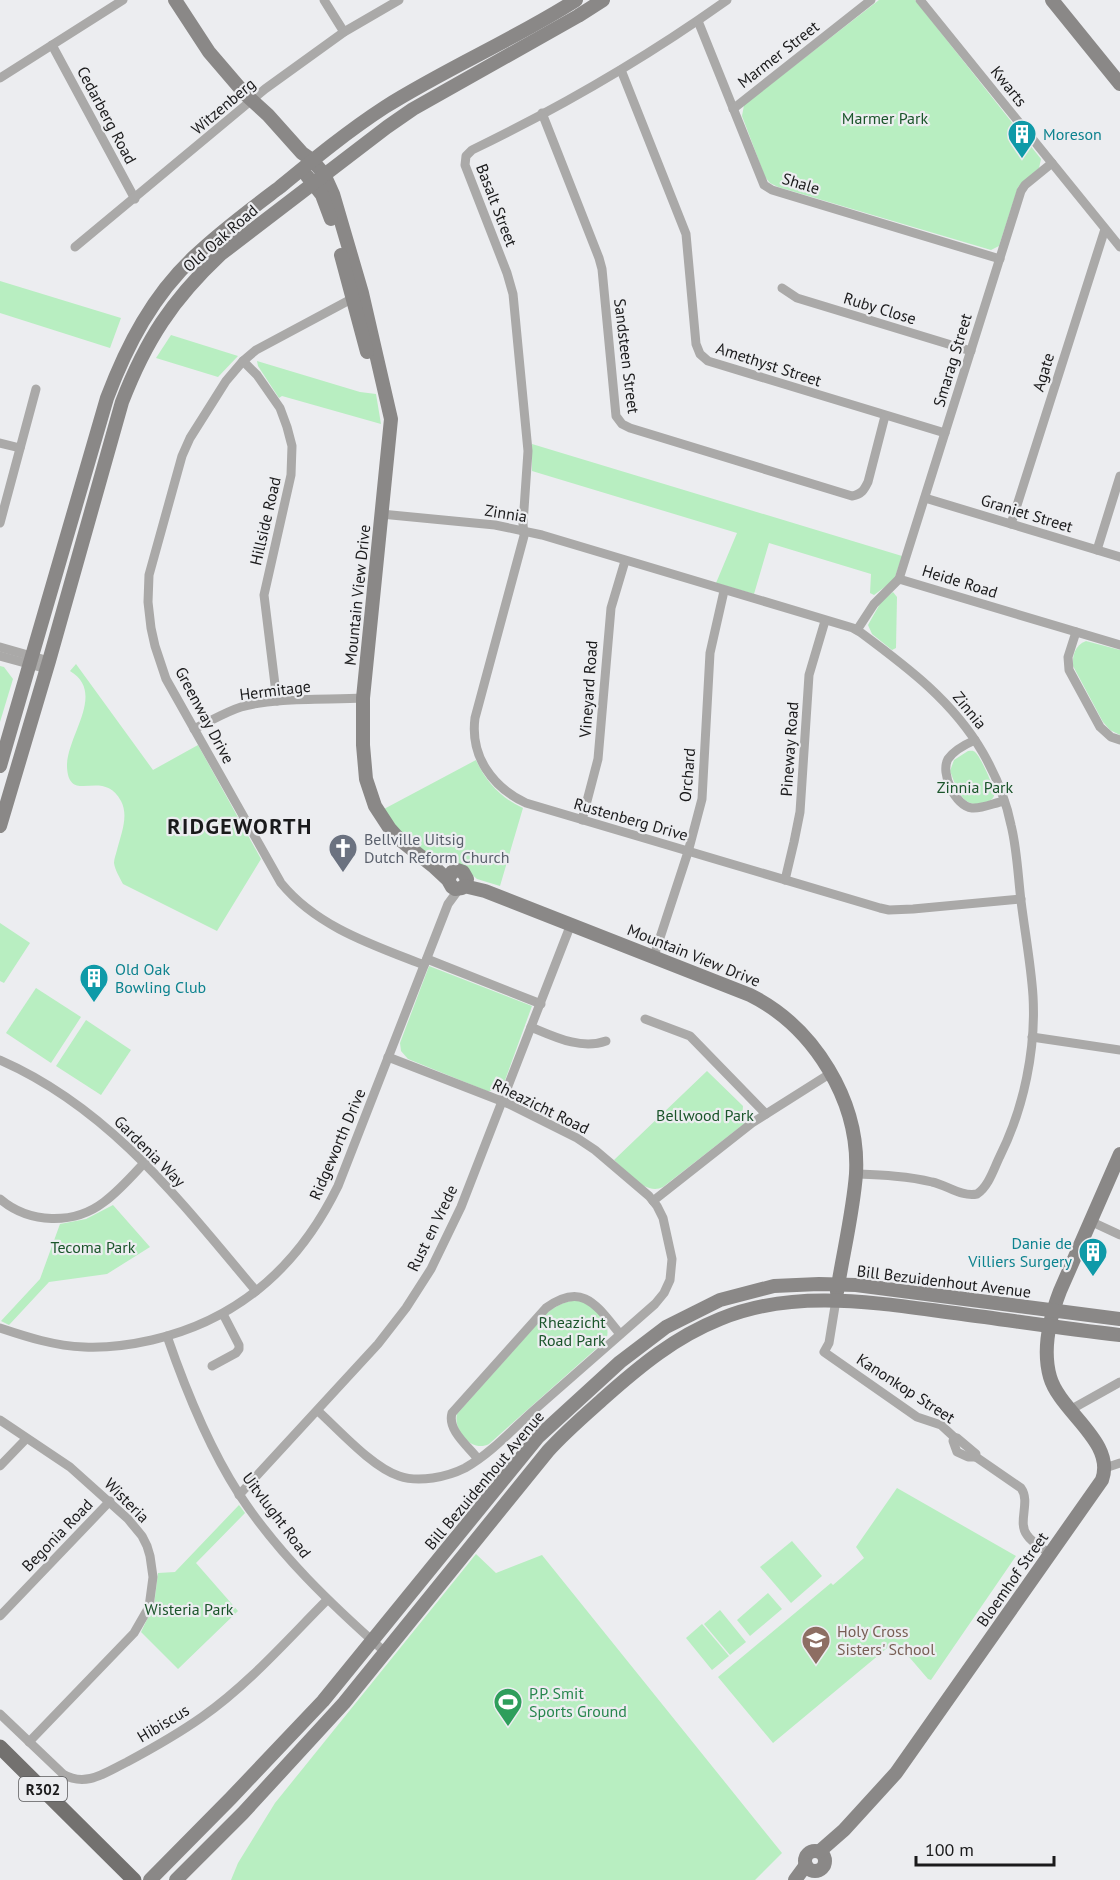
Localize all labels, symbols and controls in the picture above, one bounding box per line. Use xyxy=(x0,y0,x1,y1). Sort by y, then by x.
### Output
street label: Marmer Street xyxy=(733,16,823,92)
street label: Kwarts xyxy=(987,62,1032,111)
street label: Cedarberg Road xyxy=(73,63,141,167)
street label: Witzenberg xyxy=(187,73,259,139)
park label: Marmer Park xyxy=(842,108,928,128)
building icon: Moreson xyxy=(1006,118,1038,160)
place label: Moreson xyxy=(1043,124,1102,144)
street label: Basalt Street xyxy=(472,161,522,250)
street label: Shale xyxy=(780,168,822,198)
street label: Old Oak Road xyxy=(178,200,262,276)
street label: Ruby Close xyxy=(841,287,919,329)
street label: Sandsteen Street xyxy=(610,297,644,415)
street label: Smarag Street xyxy=(928,310,976,409)
street label: Amethyst Street xyxy=(714,338,825,391)
street label: Agate xyxy=(1028,350,1058,394)
street label: Hillside Road xyxy=(245,475,285,567)
street label: Graniet Street xyxy=(979,490,1076,537)
street label: Zinnia xyxy=(483,500,529,526)
street label: Mountain View Drive xyxy=(340,524,374,666)
street label: Heide Road xyxy=(920,560,1000,602)
street label: Vineyard Road xyxy=(575,640,601,739)
street label: Greenway Drive xyxy=(171,663,239,767)
street label: Hermitage xyxy=(238,676,312,704)
street label: Zinnia xyxy=(949,687,991,733)
street label: Pineway Road xyxy=(776,701,802,797)
street label: Orchard xyxy=(675,747,699,803)
park label: Zinnia Park xyxy=(937,777,1014,797)
street label: Rustenberg Drive xyxy=(572,793,690,845)
district label: RIDGEWORTH xyxy=(167,812,313,840)
place label: Bellville Uitsig Dutch Reform Church xyxy=(364,829,510,867)
church icon: Bellville Uitsig Dutch Reform Church xyxy=(327,832,359,874)
street label: Mountain View Drive xyxy=(625,919,763,991)
place label: Old Oak Bowling Club xyxy=(115,959,206,997)
building icon: Old Oak Bowling Club xyxy=(78,962,110,1004)
street label: Rheazicht Road xyxy=(489,1074,593,1138)
street label: Ridgeworth Drive xyxy=(304,1085,370,1203)
park label: Bellwood Park xyxy=(656,1105,754,1125)
street label: Gardenia Way xyxy=(110,1111,190,1191)
street label: Rust en Vrede xyxy=(402,1182,462,1274)
place label: Danie de Villiers Surgery xyxy=(967,1233,1073,1271)
building icon: Danie de Villiers Surgery xyxy=(1077,1236,1109,1278)
park label: Tecoma Park xyxy=(51,1237,136,1257)
street label: Bill Bezuidenhout Avenue xyxy=(856,1260,1032,1302)
park label: Rheazicht Road Park xyxy=(538,1312,606,1350)
street label: Kanonkop Street xyxy=(853,1349,959,1428)
street label: Bill Bezuidenhout Avenue xyxy=(420,1406,548,1554)
street label: Uitvlught Road xyxy=(238,1468,316,1562)
street label: Wisteria xyxy=(100,1473,154,1527)
street label: Begonia Road xyxy=(17,1494,97,1576)
street label: Bloemhof Street xyxy=(972,1527,1052,1630)
park label: Wisteria Park xyxy=(144,1599,234,1619)
place label: Holy Cross Sisters' School xyxy=(837,1621,935,1659)
school or university icon: Holy Cross Sisters' School xyxy=(800,1624,832,1666)
place label: P.P. Smit Sports Ground xyxy=(529,1683,627,1721)
sports icon: P.P. Smit Sports Ground xyxy=(492,1686,524,1728)
street label: Hibiscus xyxy=(133,1700,193,1746)
road number: R302 xyxy=(19,1777,67,1801)
scale bar xyxy=(916,1829,1054,1867)
text: 100 m xyxy=(925,1838,974,1861)

